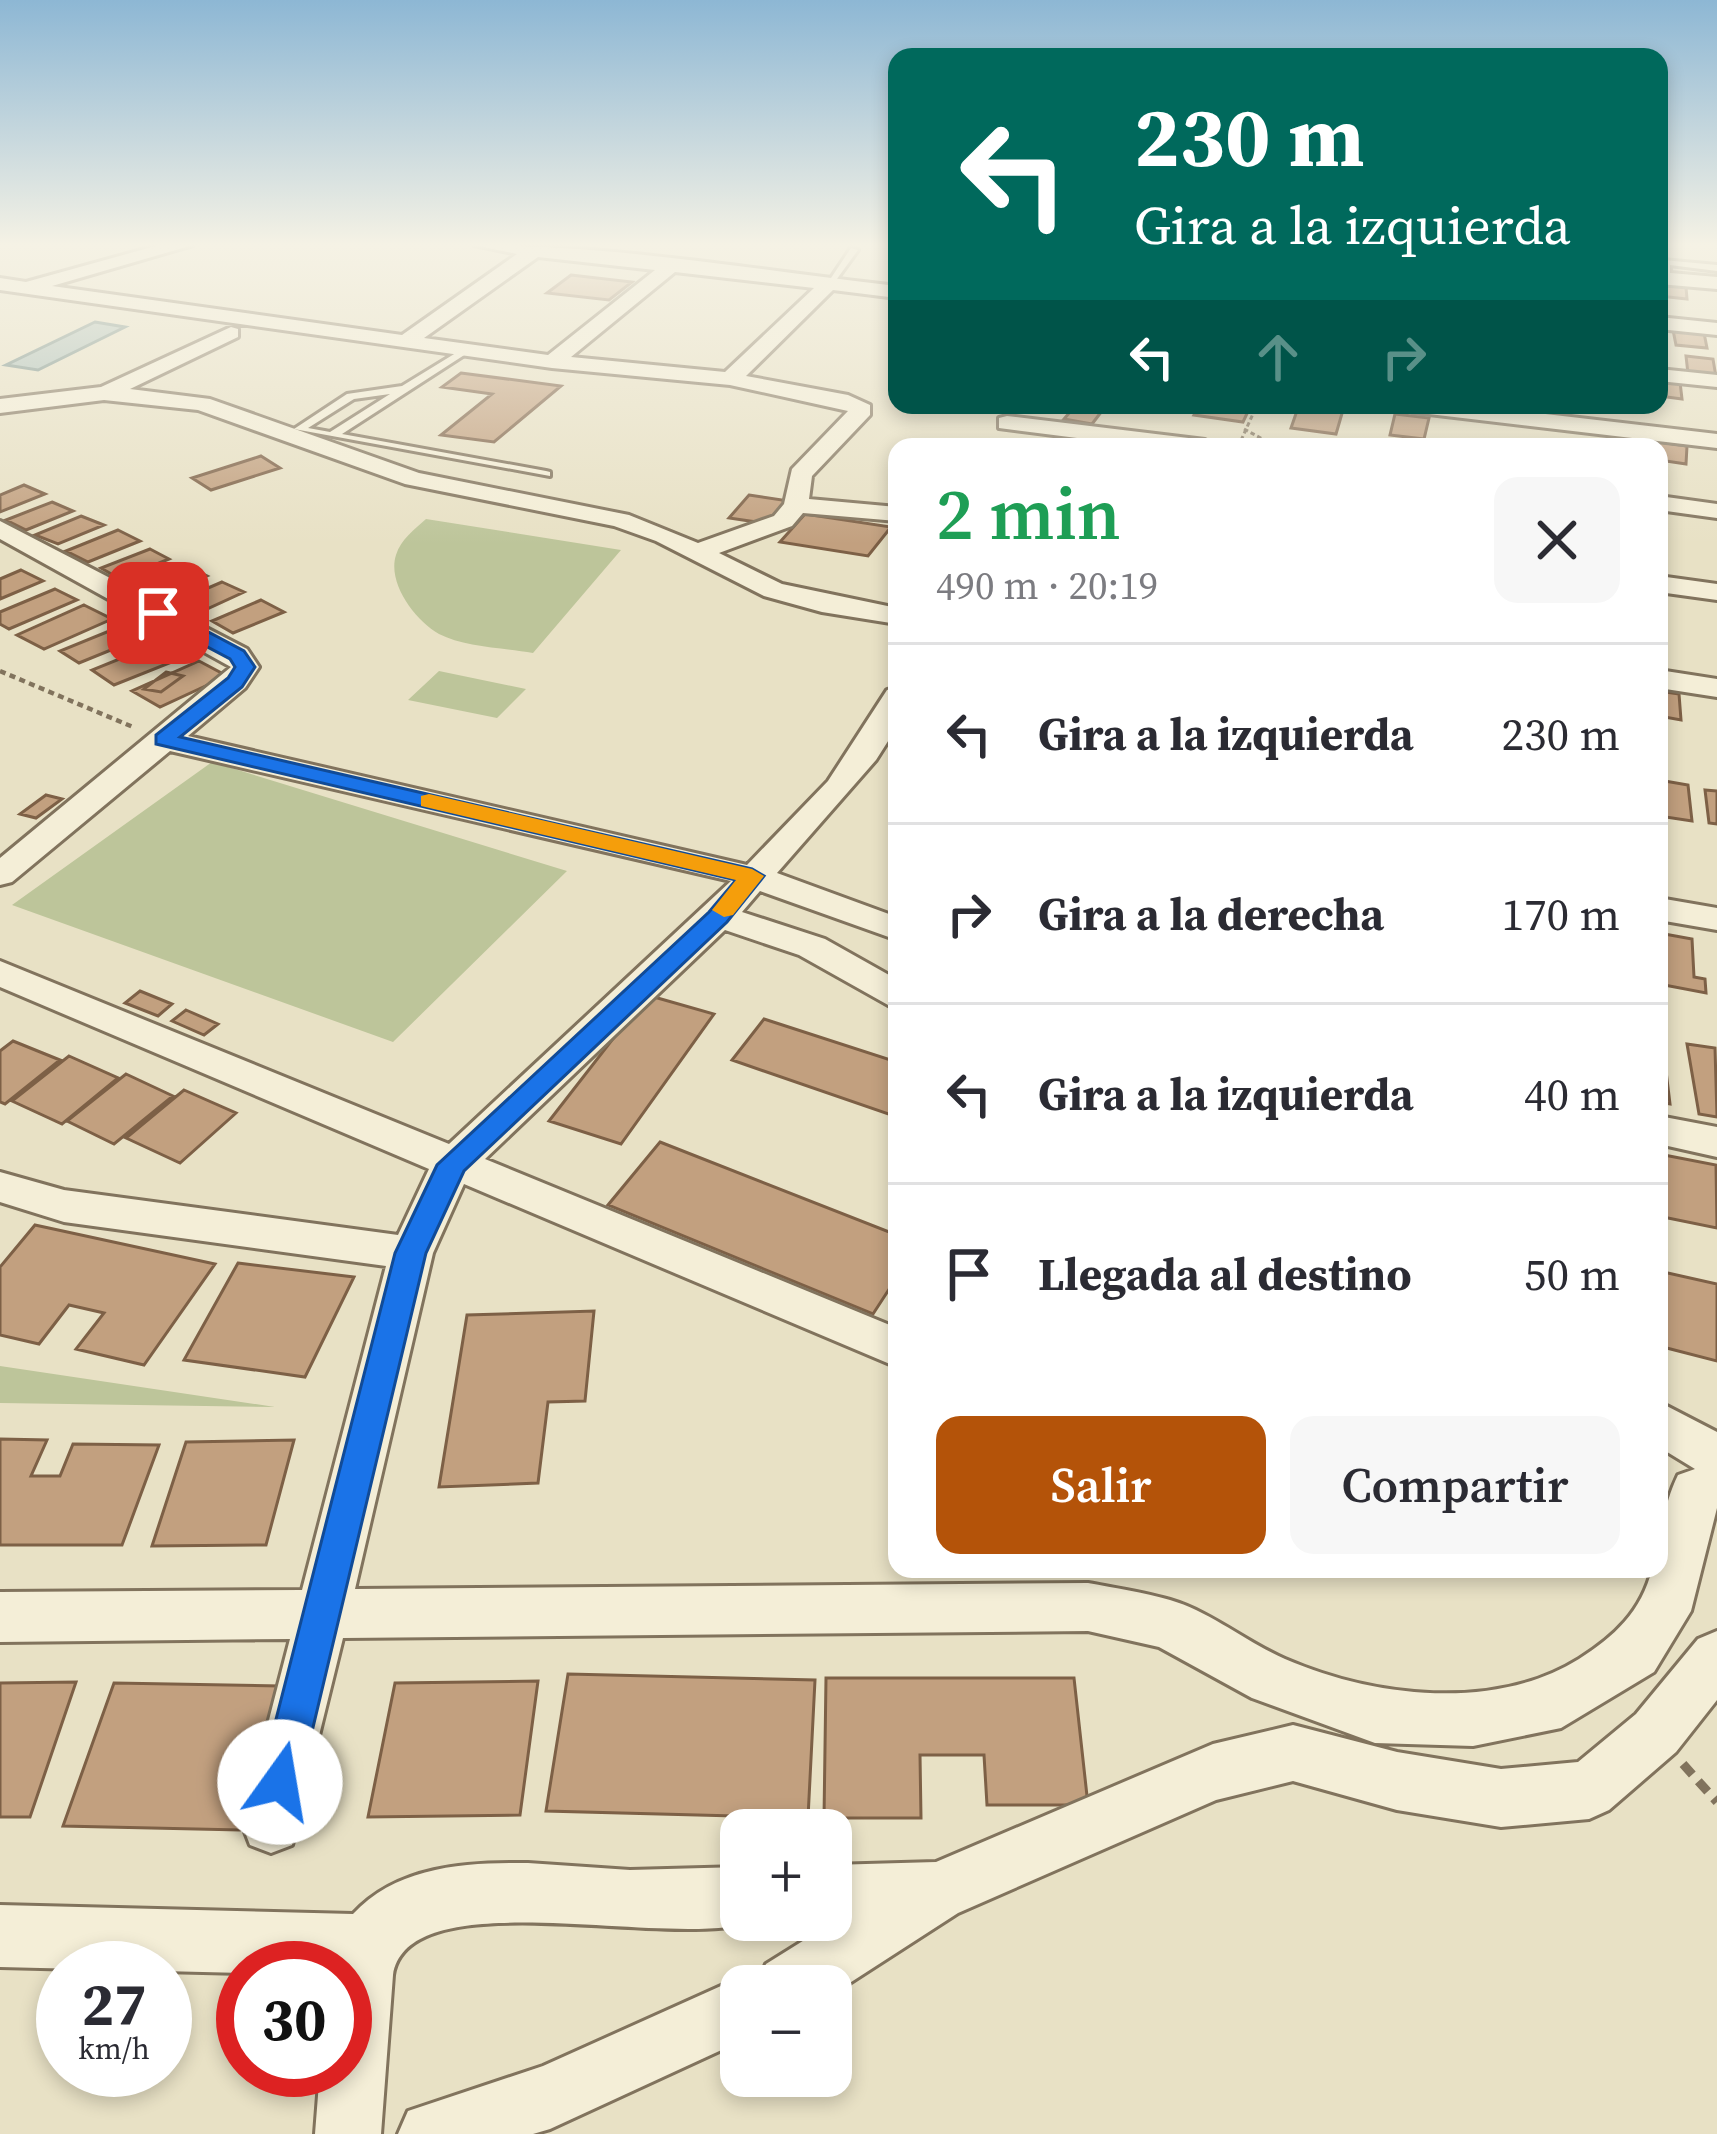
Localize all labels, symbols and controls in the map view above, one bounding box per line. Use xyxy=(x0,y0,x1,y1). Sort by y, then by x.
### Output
text: 230 m xyxy=(1134,79,1365,194)
icon: left xyxy=(936,96,1092,252)
text: Gira a la izquierda xyxy=(1134,188,1571,262)
icon: left xyxy=(1119,324,1185,390)
icon: ahead xyxy=(1245,324,1311,390)
icon: right xyxy=(1371,324,1437,390)
text: 2 min xyxy=(936,464,1121,563)
button: close xyxy=(1494,477,1620,603)
text: 490 m · 20:19 xyxy=(936,559,1158,612)
pin xyxy=(107,562,209,664)
icon: arrive xyxy=(125,580,191,646)
icon: left xyxy=(936,701,1002,767)
text: Gira a la izquierda xyxy=(1038,703,1414,765)
text: 230 m xyxy=(1501,703,1620,765)
icon: right xyxy=(936,881,1002,947)
text: Gira a la derecha xyxy=(1038,883,1384,945)
text: 170 m xyxy=(1501,883,1620,945)
icon: left xyxy=(936,1061,1002,1127)
text: Gira a la izquierda xyxy=(1038,1063,1414,1125)
text: 40 m xyxy=(1524,1063,1620,1125)
icon: arrive xyxy=(936,1241,1002,1307)
text: Llegada al destino xyxy=(1038,1243,1412,1305)
text: 50 m xyxy=(1524,1243,1620,1305)
button: Salir xyxy=(936,1416,1266,1554)
button: Compartir xyxy=(1290,1416,1620,1554)
position arrow xyxy=(217,1719,343,1845)
map controls xyxy=(720,1809,852,2097)
button: + xyxy=(720,1809,852,1941)
speed limit sign: 30 xyxy=(216,1941,372,2097)
text: 27 xyxy=(81,1963,147,2045)
button: − xyxy=(720,1965,852,2097)
text: km/h xyxy=(78,2028,150,2069)

